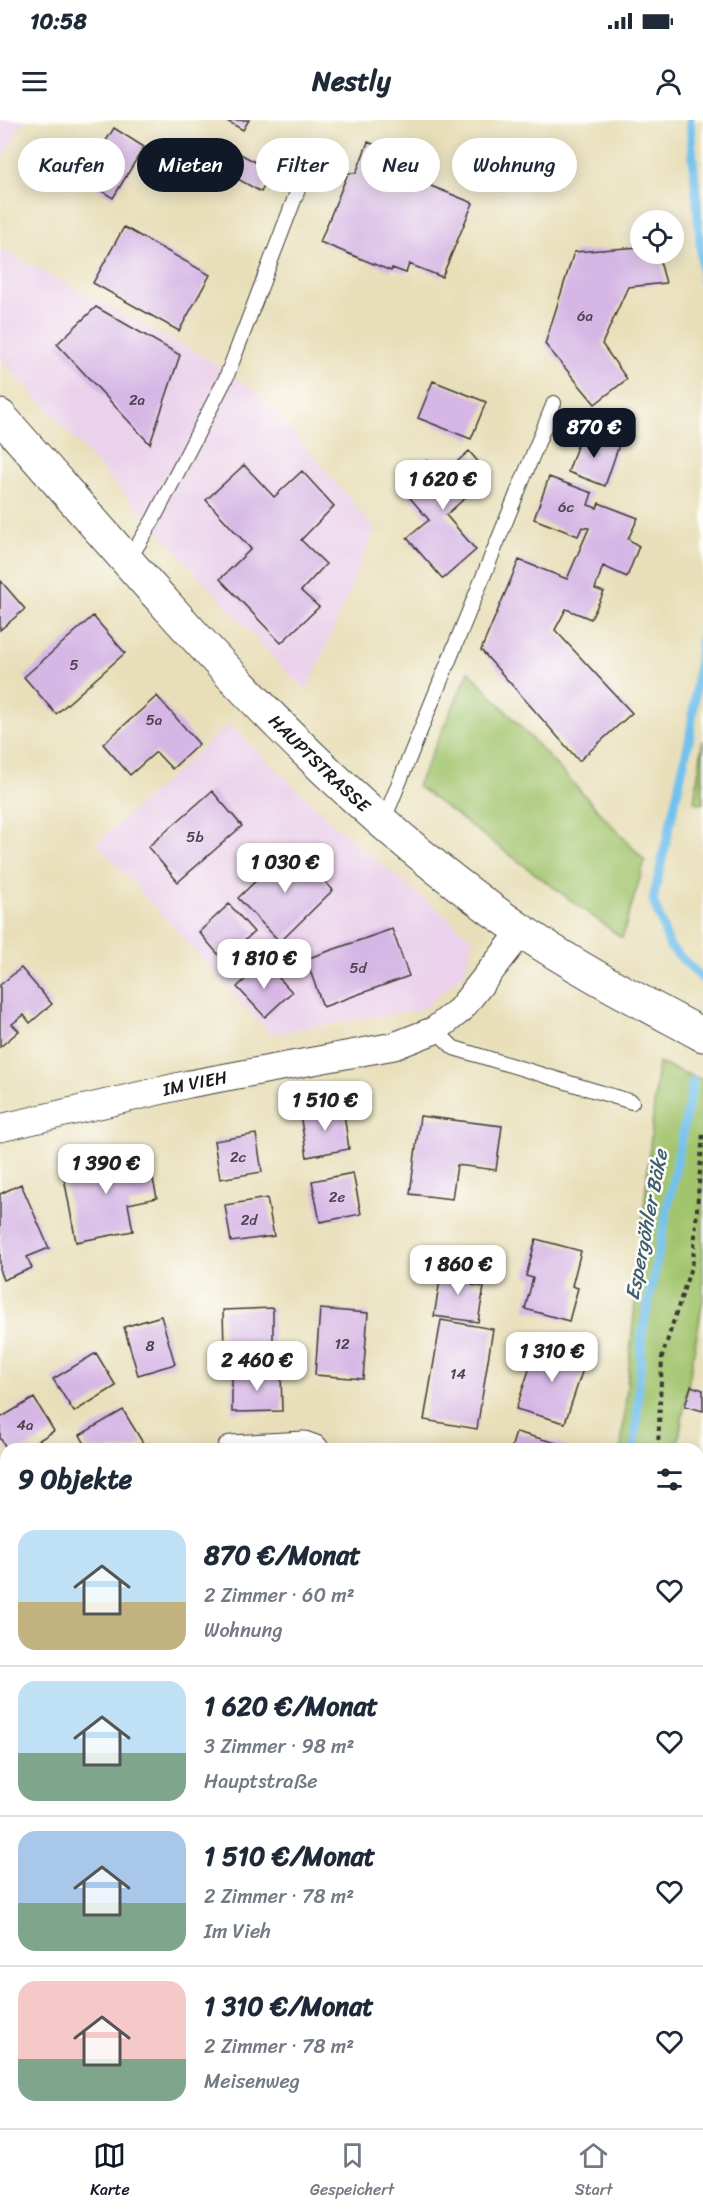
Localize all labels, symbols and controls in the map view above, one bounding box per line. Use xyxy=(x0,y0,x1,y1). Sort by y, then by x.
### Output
text: 10:58 xyxy=(30,2,87,41)
text: Nestly xyxy=(312,57,391,105)
icon: menu xyxy=(18,65,51,98)
icon: person xyxy=(652,65,685,98)
chip: Kaufen xyxy=(18,138,125,192)
chip: Mieten xyxy=(137,138,244,192)
chip: Filter xyxy=(256,138,349,192)
chip: Neu xyxy=(361,138,440,192)
chip: Wohnung xyxy=(452,138,577,192)
map controls xyxy=(630,210,684,264)
button: locate xyxy=(630,210,684,264)
house number: 6a xyxy=(577,303,593,329)
house number: 2a xyxy=(129,387,146,413)
pin: 870 € xyxy=(552,408,636,459)
text: 870 € xyxy=(567,410,621,445)
pin: 1 620 € xyxy=(388,460,498,511)
text: 1 620 € xyxy=(409,462,477,497)
house number: 6c xyxy=(558,494,575,520)
house number: 5 xyxy=(69,652,79,678)
street label: HAUPTSTRASSE xyxy=(261,706,379,821)
house number: 5a xyxy=(146,707,163,733)
house number: 5b xyxy=(186,824,204,850)
pin: 1 030 € xyxy=(230,843,340,894)
text: 1 030 € xyxy=(251,845,319,880)
pin: 1 810 € xyxy=(209,939,319,990)
text: 1 810 € xyxy=(231,941,297,976)
house number: 5d xyxy=(349,955,368,981)
street label: IM VIEH xyxy=(158,1061,230,1106)
pin: 1 510 € xyxy=(270,1081,380,1132)
text: 1 510 € xyxy=(292,1083,358,1118)
pin: 1 390 € xyxy=(51,1144,161,1195)
house number: 2c xyxy=(230,1144,247,1170)
water label: Espergöhler Bäke xyxy=(615,1145,679,1303)
text: 1 390 € xyxy=(72,1146,140,1181)
house number: 2e xyxy=(329,1184,345,1210)
house number: 2d xyxy=(241,1207,258,1233)
pin: 1 860 € xyxy=(403,1245,513,1296)
text: 1 860 € xyxy=(424,1247,492,1282)
house number: 12 xyxy=(334,1331,350,1357)
pin: 1 310 € xyxy=(497,1332,607,1383)
house number: 8 xyxy=(145,1333,155,1359)
text: 1 310 € xyxy=(520,1334,584,1369)
pin: 2 460 € xyxy=(202,1341,312,1392)
text: 2 460 € xyxy=(221,1343,293,1378)
house number: 14 xyxy=(450,1361,466,1387)
house number: 4a xyxy=(17,1412,34,1438)
text: 9 Objekte xyxy=(18,1456,132,1502)
icon: filters xyxy=(653,1463,686,1496)
text: 870 €/Monat xyxy=(204,1532,361,1578)
icon: home xyxy=(66,1554,138,1626)
icon: heart xyxy=(653,1574,686,1607)
text: 2 Zimmer · 60 m² xyxy=(204,1578,355,1613)
text: Wohnung xyxy=(204,1613,283,1648)
text: 1 620 €/Monat xyxy=(204,1683,378,1729)
icon: home xyxy=(66,1705,138,1777)
icon: heart xyxy=(653,1725,686,1758)
text: 3 Zimmer · 98 m² xyxy=(204,1729,354,1764)
text: Hauptstraße xyxy=(204,1764,317,1799)
text: 1 510 €/Monat xyxy=(204,1833,375,1879)
icon: home xyxy=(66,1855,138,1927)
icon: heart xyxy=(653,1875,686,1908)
text: 2 Zimmer · 78 m² xyxy=(204,1879,354,1914)
text: Im Vieh xyxy=(204,1914,271,1949)
text: 1 310 €/Monat xyxy=(204,1983,374,2029)
icon: home xyxy=(66,2005,138,2077)
icon: heart xyxy=(653,2025,686,2058)
text: 2 Zimmer · 78 m² xyxy=(204,2029,354,2064)
text: Meisenweg xyxy=(204,2064,300,2099)
tab: Karte xyxy=(90,2139,130,2204)
tab: Gespeichert xyxy=(310,2139,394,2204)
tab: Start xyxy=(575,2139,613,2204)

